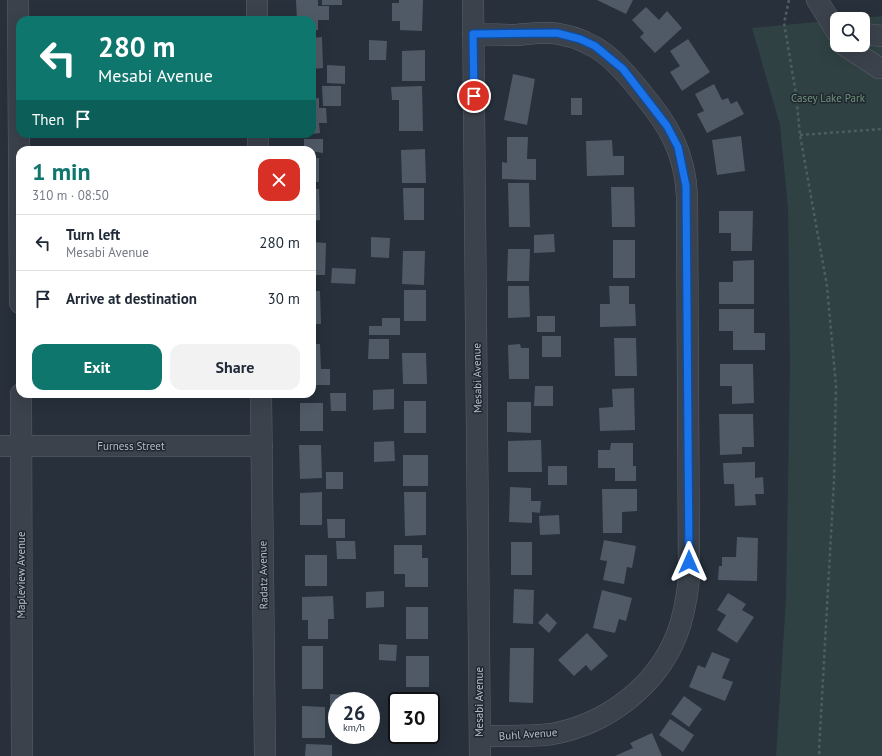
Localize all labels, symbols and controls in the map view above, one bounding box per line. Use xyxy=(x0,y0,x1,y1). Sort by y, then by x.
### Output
map controls xyxy=(830,12,870,52)
button: search xyxy=(830,12,870,52)
text: 280 m xyxy=(98,28,175,65)
icon: left xyxy=(32,32,84,84)
text: Mesabi Avenue xyxy=(98,64,213,87)
pin xyxy=(457,79,491,113)
icon: arrive xyxy=(463,85,485,107)
park label: Casey Lake Park xyxy=(791,91,866,105)
icon: arrive xyxy=(72,108,94,130)
text: Then xyxy=(32,110,64,129)
text: 1 min xyxy=(32,156,91,187)
button: close xyxy=(258,159,300,201)
text: 310 m · 08:50 xyxy=(32,187,109,204)
text: Turn left xyxy=(66,225,120,244)
icon: left xyxy=(32,232,54,254)
text: 280 m xyxy=(259,233,300,252)
text: Mesabi Avenue xyxy=(66,244,149,261)
icon: arrive xyxy=(32,288,54,310)
text: Arrive at destination xyxy=(66,289,197,308)
text: 30 m xyxy=(267,289,300,308)
street label: Mesabi Avenue xyxy=(469,342,485,413)
button: Exit xyxy=(32,344,162,390)
button: Share xyxy=(170,344,300,390)
street label: Furness Street xyxy=(97,439,165,453)
street label: Mapleview Avenue xyxy=(14,531,28,619)
street label: Radatz Avenue xyxy=(255,540,271,609)
position arrow xyxy=(668,541,710,583)
street label: Mesabi Avenue xyxy=(472,666,486,737)
speed limit sign: 30 xyxy=(388,692,440,744)
text: 26 xyxy=(343,700,365,726)
text: km/h xyxy=(343,721,365,734)
street label: Buhl Avenue xyxy=(498,725,558,743)

